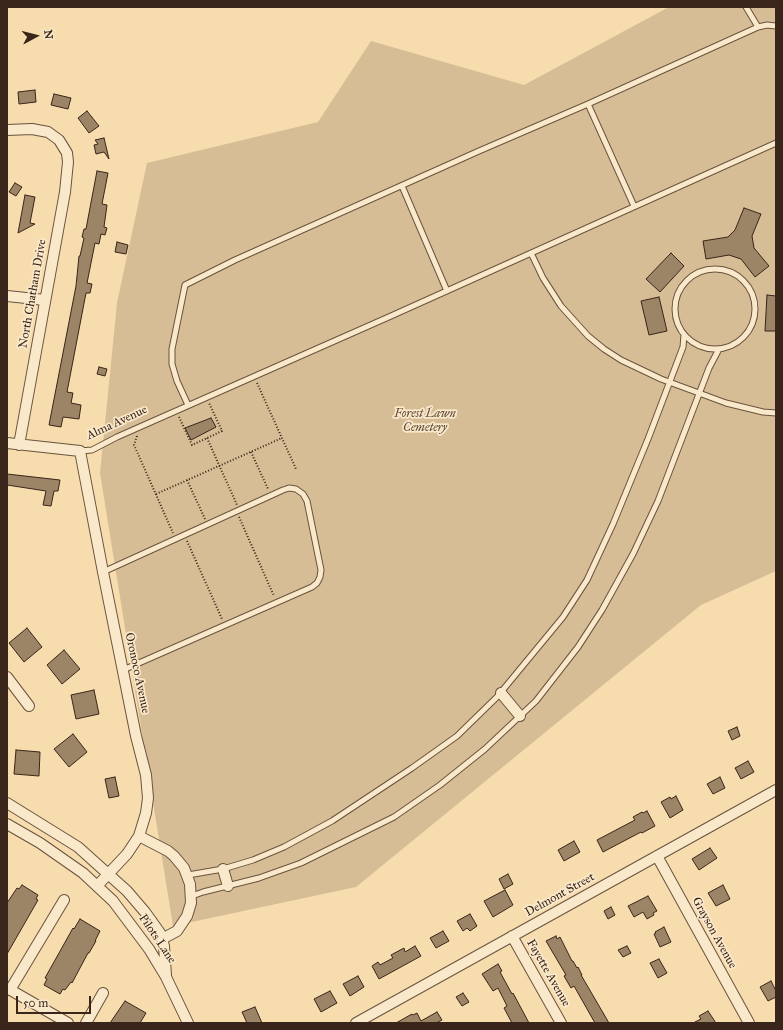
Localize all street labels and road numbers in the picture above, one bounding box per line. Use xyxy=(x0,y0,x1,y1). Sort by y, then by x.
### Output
street label: North Chatham Drive xyxy=(16,238,50,350)
street label: Alma Avenue xyxy=(84,403,150,443)
street label: Oronoco Avenue xyxy=(121,631,153,715)
street label: Delmont Street xyxy=(523,870,597,920)
street label: Grayson Avenue xyxy=(688,895,740,971)
street label: Pilots Lane xyxy=(135,912,179,966)
street label: Fayette Avenue xyxy=(523,937,573,1009)

